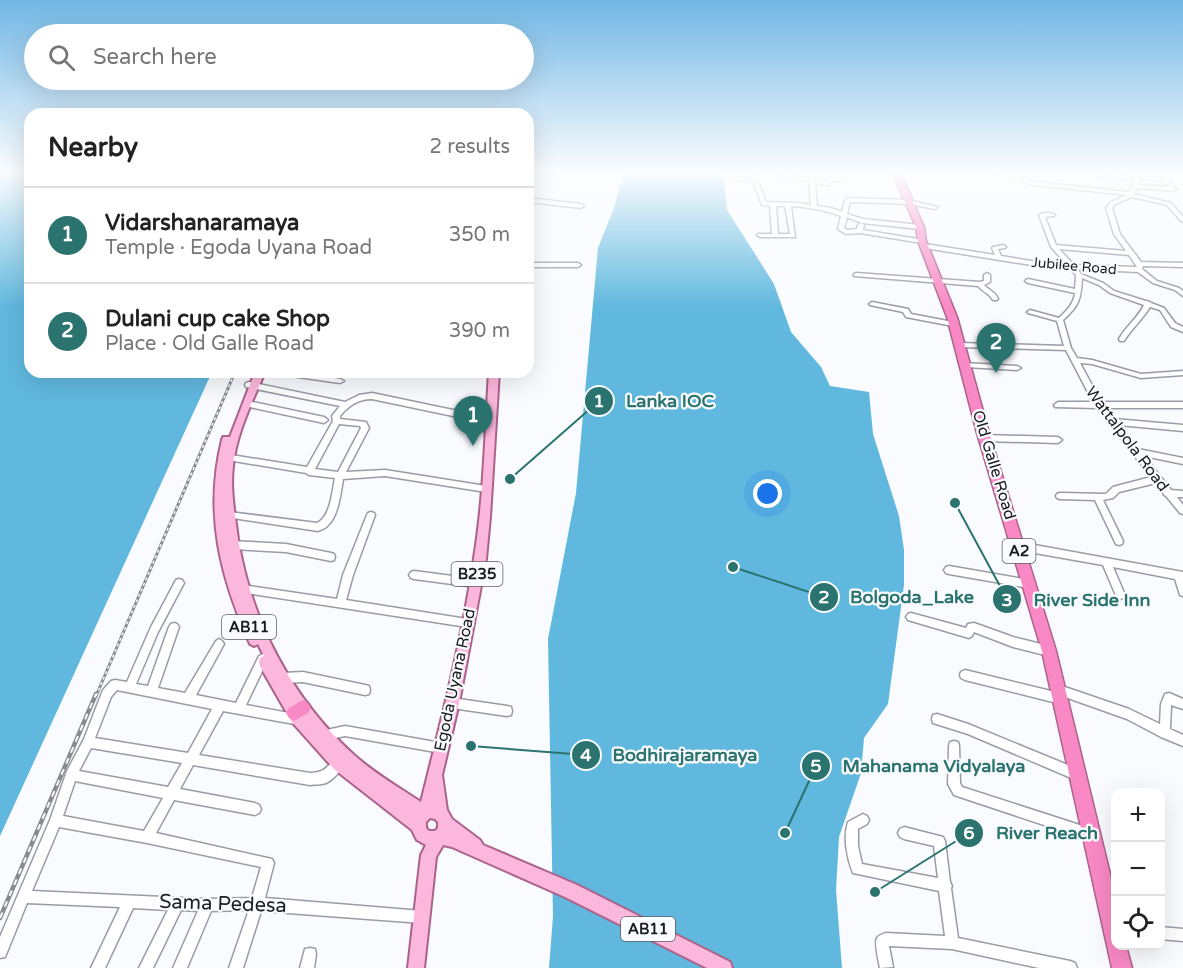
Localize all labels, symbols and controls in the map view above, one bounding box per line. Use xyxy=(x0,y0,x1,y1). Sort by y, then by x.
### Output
search box xyxy=(24,24,534,90)
icon: search xyxy=(45,41,78,74)
text: Search here xyxy=(93,44,217,70)
text: Nearby xyxy=(48,132,138,163)
text: 2 results xyxy=(430,135,510,159)
text: Vidarshanaramaya xyxy=(105,210,299,236)
text: 1 xyxy=(61,223,74,247)
text: 350 m xyxy=(449,223,510,247)
text: Temple · Egoda Uyana Road xyxy=(105,236,372,260)
street label: Jubilee Road xyxy=(1031,254,1117,278)
text: Dulani cup cake Shop xyxy=(105,306,330,332)
text: 2 xyxy=(61,319,74,343)
text: 390 m xyxy=(449,319,510,343)
pin: 2 xyxy=(976,324,1016,373)
text: Place · Old Galle Road xyxy=(105,332,314,356)
street label: Wattalpola Road xyxy=(1081,382,1173,496)
callout: Lanka IOC xyxy=(584,383,726,419)
text: 1 xyxy=(593,390,605,412)
text: Lanka IOC xyxy=(626,390,715,412)
pin: 1 xyxy=(454,396,492,446)
street label: Old Galle Road xyxy=(968,408,1020,522)
your location xyxy=(753,479,782,508)
road number: A2 xyxy=(1002,539,1036,563)
road number: B235 xyxy=(452,562,502,586)
callout: Bolgoda_Lake xyxy=(809,579,986,615)
callout: River Side Inn xyxy=(992,581,1163,617)
text: 2 xyxy=(818,586,830,608)
text: Bolgoda_Lake xyxy=(850,586,974,608)
text: 3 xyxy=(1001,589,1013,611)
text: River Side Inn xyxy=(1034,589,1150,611)
street label: Egoda Uyana Road xyxy=(430,607,480,753)
road number: AB11 xyxy=(222,615,276,639)
callout: Bodhirajaramaya xyxy=(571,737,770,773)
text: 4 xyxy=(580,744,592,766)
text: Bodhirajaramaya xyxy=(613,744,758,766)
callout: Mahanama Vidyalaya xyxy=(801,748,1038,784)
text: 5 xyxy=(810,755,822,777)
text: Mahanama Vidyalaya xyxy=(843,755,1025,777)
map controls xyxy=(1111,788,1165,950)
button: + xyxy=(1111,788,1165,842)
callout: River Reach xyxy=(954,815,1110,851)
text: 6 xyxy=(963,822,975,844)
text: River Reach xyxy=(996,822,1098,844)
button: − xyxy=(1111,842,1165,896)
street label: Sama Pedesa xyxy=(159,890,287,918)
button: locate xyxy=(1111,896,1165,950)
road number: AB11 xyxy=(621,917,675,941)

